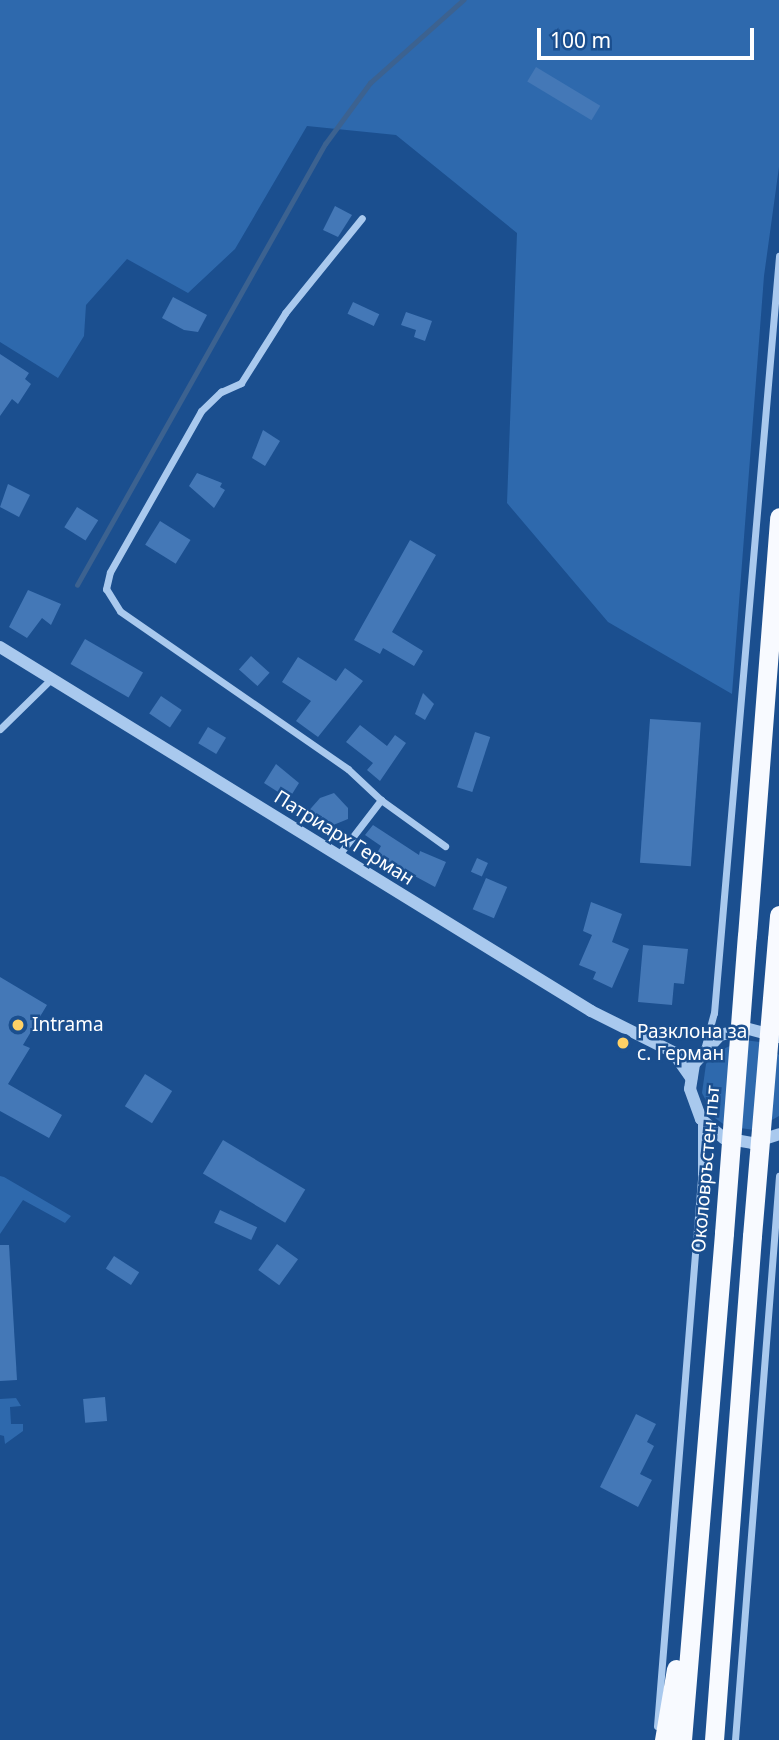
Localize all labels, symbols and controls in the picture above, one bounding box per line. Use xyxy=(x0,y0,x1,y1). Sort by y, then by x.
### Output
scale bar xyxy=(541,14,758,58)
text: 100 m xyxy=(550,26,611,54)
street label: Патриарх Герман xyxy=(270,786,418,890)
place label: Intrama xyxy=(32,1014,104,1036)
marker: Intrama xyxy=(10,1017,26,1033)
place label: Разклона за с. Герман xyxy=(637,1021,747,1065)
marker: Разклона за с. Герман xyxy=(615,1035,631,1051)
street label: Околовръстен път xyxy=(687,1084,725,1254)

